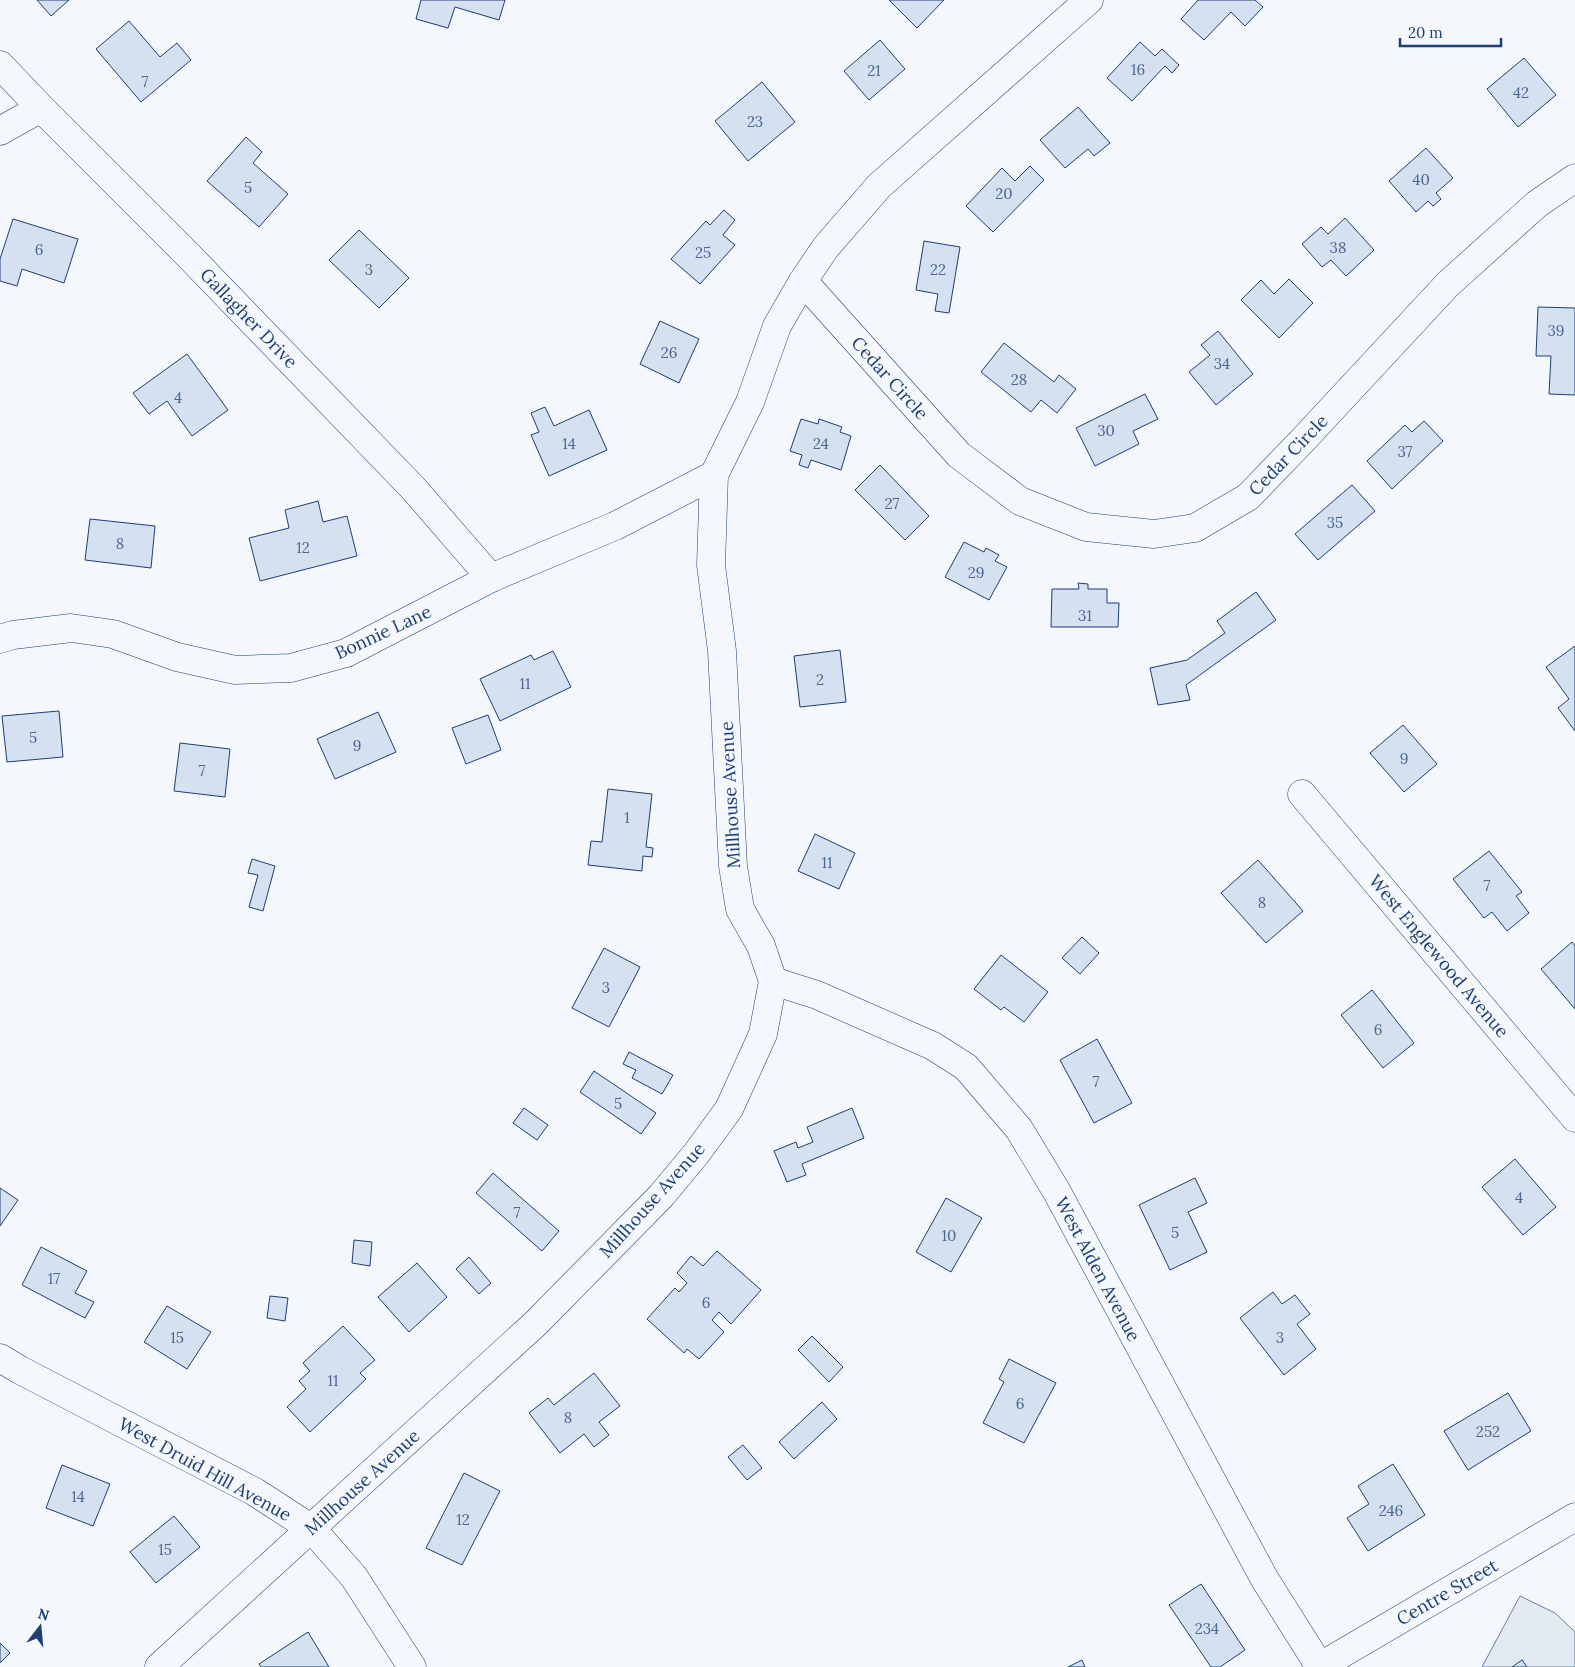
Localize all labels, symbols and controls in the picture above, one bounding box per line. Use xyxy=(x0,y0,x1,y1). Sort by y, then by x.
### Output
scale bar xyxy=(1400,15,1501,47)
text: 20 m xyxy=(1408,23,1443,42)
house number: 16 xyxy=(1131,60,1145,79)
house number: 21 xyxy=(867,61,881,80)
house number: 7 xyxy=(142,72,149,91)
house number: 42 xyxy=(1513,83,1529,102)
house number: 23 xyxy=(747,112,763,131)
house number: 40 xyxy=(1412,170,1430,189)
house number: 5 xyxy=(244,178,252,197)
house number: 20 xyxy=(995,184,1013,203)
house number: 38 xyxy=(1330,238,1346,257)
house number: 6 xyxy=(35,240,43,259)
house number: 25 xyxy=(695,243,711,262)
house number: 3 xyxy=(365,260,373,279)
house number: 22 xyxy=(930,260,946,279)
street label: Gallagher Drive xyxy=(195,263,303,373)
house number: 39 xyxy=(1547,321,1565,340)
street label: Cedar Circle xyxy=(847,332,934,425)
house number: 26 xyxy=(661,343,677,362)
house number: 34 xyxy=(1214,354,1230,373)
house number: 28 xyxy=(1011,370,1027,389)
house number: 4 xyxy=(174,388,182,407)
street label: Cedar Circle xyxy=(1243,409,1333,501)
house number: 30 xyxy=(1097,421,1115,440)
house number: 14 xyxy=(562,434,576,453)
house number: 24 xyxy=(813,434,829,453)
house number: 37 xyxy=(1398,442,1413,461)
house number: 27 xyxy=(885,494,900,513)
house number: 35 xyxy=(1327,513,1343,532)
house number: 8 xyxy=(116,534,124,553)
house number: 12 xyxy=(296,538,310,557)
house number: 29 xyxy=(968,563,984,582)
street label: Bonnie Lane xyxy=(331,600,435,664)
house number: 31 xyxy=(1078,606,1092,625)
house number: 2 xyxy=(816,670,824,689)
house number: 11 xyxy=(520,674,530,693)
street label: Millhouse Avenue xyxy=(715,721,745,869)
house number: 5 xyxy=(29,728,37,747)
house number: 9 xyxy=(353,736,361,755)
house number: 9 xyxy=(1400,749,1408,768)
house number: 7 xyxy=(199,761,206,780)
house number: 1 xyxy=(624,808,630,827)
house number: 11 xyxy=(822,853,832,872)
street label: West Englewood Avenue xyxy=(1364,870,1514,1042)
house number: 7 xyxy=(1484,876,1491,895)
house number: 8 xyxy=(1258,893,1266,912)
house number: 3 xyxy=(602,978,610,997)
house number: 6 xyxy=(1374,1020,1382,1039)
house number: 7 xyxy=(1093,1072,1100,1091)
house number: 5 xyxy=(614,1094,622,1113)
street label: Millhouse Avenue xyxy=(594,1137,710,1262)
house number: 4 xyxy=(1515,1188,1523,1207)
street label: West Alden Avenue xyxy=(1050,1193,1146,1345)
house number: 7 xyxy=(514,1203,521,1222)
house number: 5 xyxy=(1171,1223,1179,1242)
house number: 10 xyxy=(942,1226,956,1245)
house number: 17 xyxy=(48,1269,60,1288)
house number: 6 xyxy=(702,1293,710,1312)
house number: 15 xyxy=(170,1328,184,1347)
house number: 3 xyxy=(1276,1328,1284,1347)
house number: 11 xyxy=(328,1371,338,1390)
house number: 6 xyxy=(1016,1394,1024,1413)
house number: 8 xyxy=(564,1408,572,1427)
street label: West Druid Hill Avenue xyxy=(115,1412,296,1526)
house number: 252 xyxy=(1476,1422,1500,1441)
street label: Millhouse Avenue xyxy=(300,1424,425,1540)
house number: 14 xyxy=(71,1487,85,1506)
house number: 246 xyxy=(1379,1501,1403,1520)
house number: 12 xyxy=(456,1510,470,1529)
house number: 15 xyxy=(158,1540,172,1559)
street label: Centre Street xyxy=(1392,1554,1502,1630)
north arrow xyxy=(15,1602,65,1652)
text: N xyxy=(36,1604,51,1625)
house number: 234 xyxy=(1195,1619,1219,1638)

